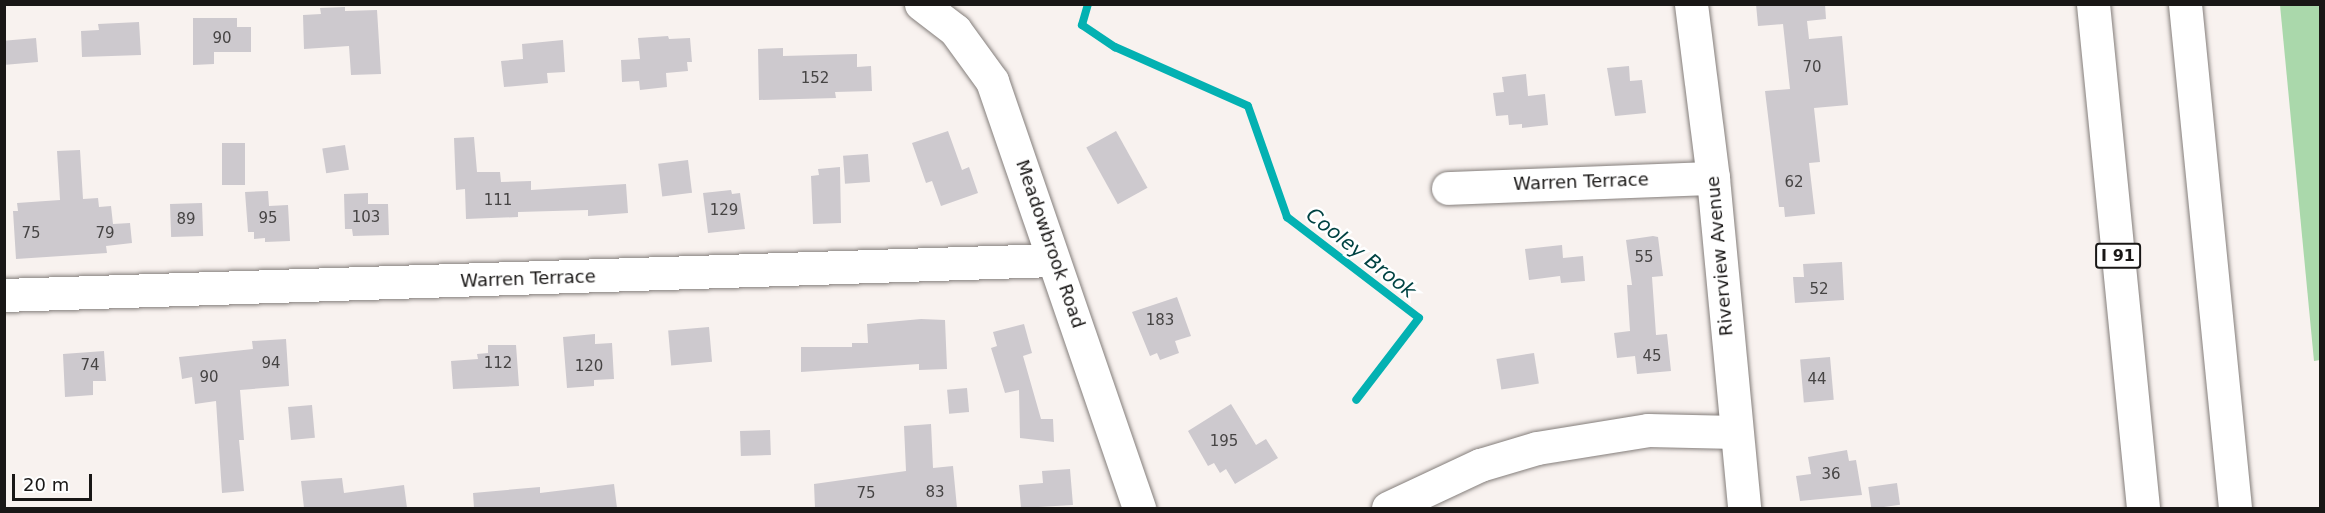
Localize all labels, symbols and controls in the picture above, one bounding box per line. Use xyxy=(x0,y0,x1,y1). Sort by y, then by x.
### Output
house number: 90 xyxy=(212,30,232,48)
house number: 70 xyxy=(1802,59,1822,77)
house number: 152 xyxy=(801,70,829,88)
street label: Meadowbrook Road xyxy=(1011,157,1089,331)
street label: Warren Terrace xyxy=(1513,169,1649,195)
house number: 62 xyxy=(1784,174,1804,192)
street label: Riverview Avenue xyxy=(1702,175,1738,337)
house number: 111 xyxy=(484,192,512,210)
house number: 129 xyxy=(710,202,738,220)
water label: Cooley Brook xyxy=(1301,203,1421,303)
house number: 103 xyxy=(352,209,380,227)
house number: 95 xyxy=(258,210,278,228)
house number: 89 xyxy=(176,211,196,229)
house number: 75 xyxy=(21,225,41,243)
house number: 79 xyxy=(95,225,115,243)
road number: I 91 xyxy=(2094,243,2142,269)
house number: 55 xyxy=(1634,249,1654,267)
street label: Warren Terrace xyxy=(460,266,596,292)
house number: 52 xyxy=(1809,281,1829,299)
house number: 183 xyxy=(1146,312,1174,330)
house number: 45 xyxy=(1642,348,1662,366)
house number: 94 xyxy=(261,355,281,373)
house number: 112 xyxy=(484,355,512,373)
house number: 74 xyxy=(80,357,100,375)
house number: 120 xyxy=(575,358,603,376)
house number: 90 xyxy=(199,369,219,387)
house number: 44 xyxy=(1807,371,1827,389)
house number: 195 xyxy=(1210,433,1238,451)
scale bar xyxy=(15,462,94,500)
house number: 36 xyxy=(1821,466,1841,484)
text: 20 m xyxy=(23,474,69,495)
house number: 83 xyxy=(925,484,945,502)
house number: 75 xyxy=(856,485,876,503)

